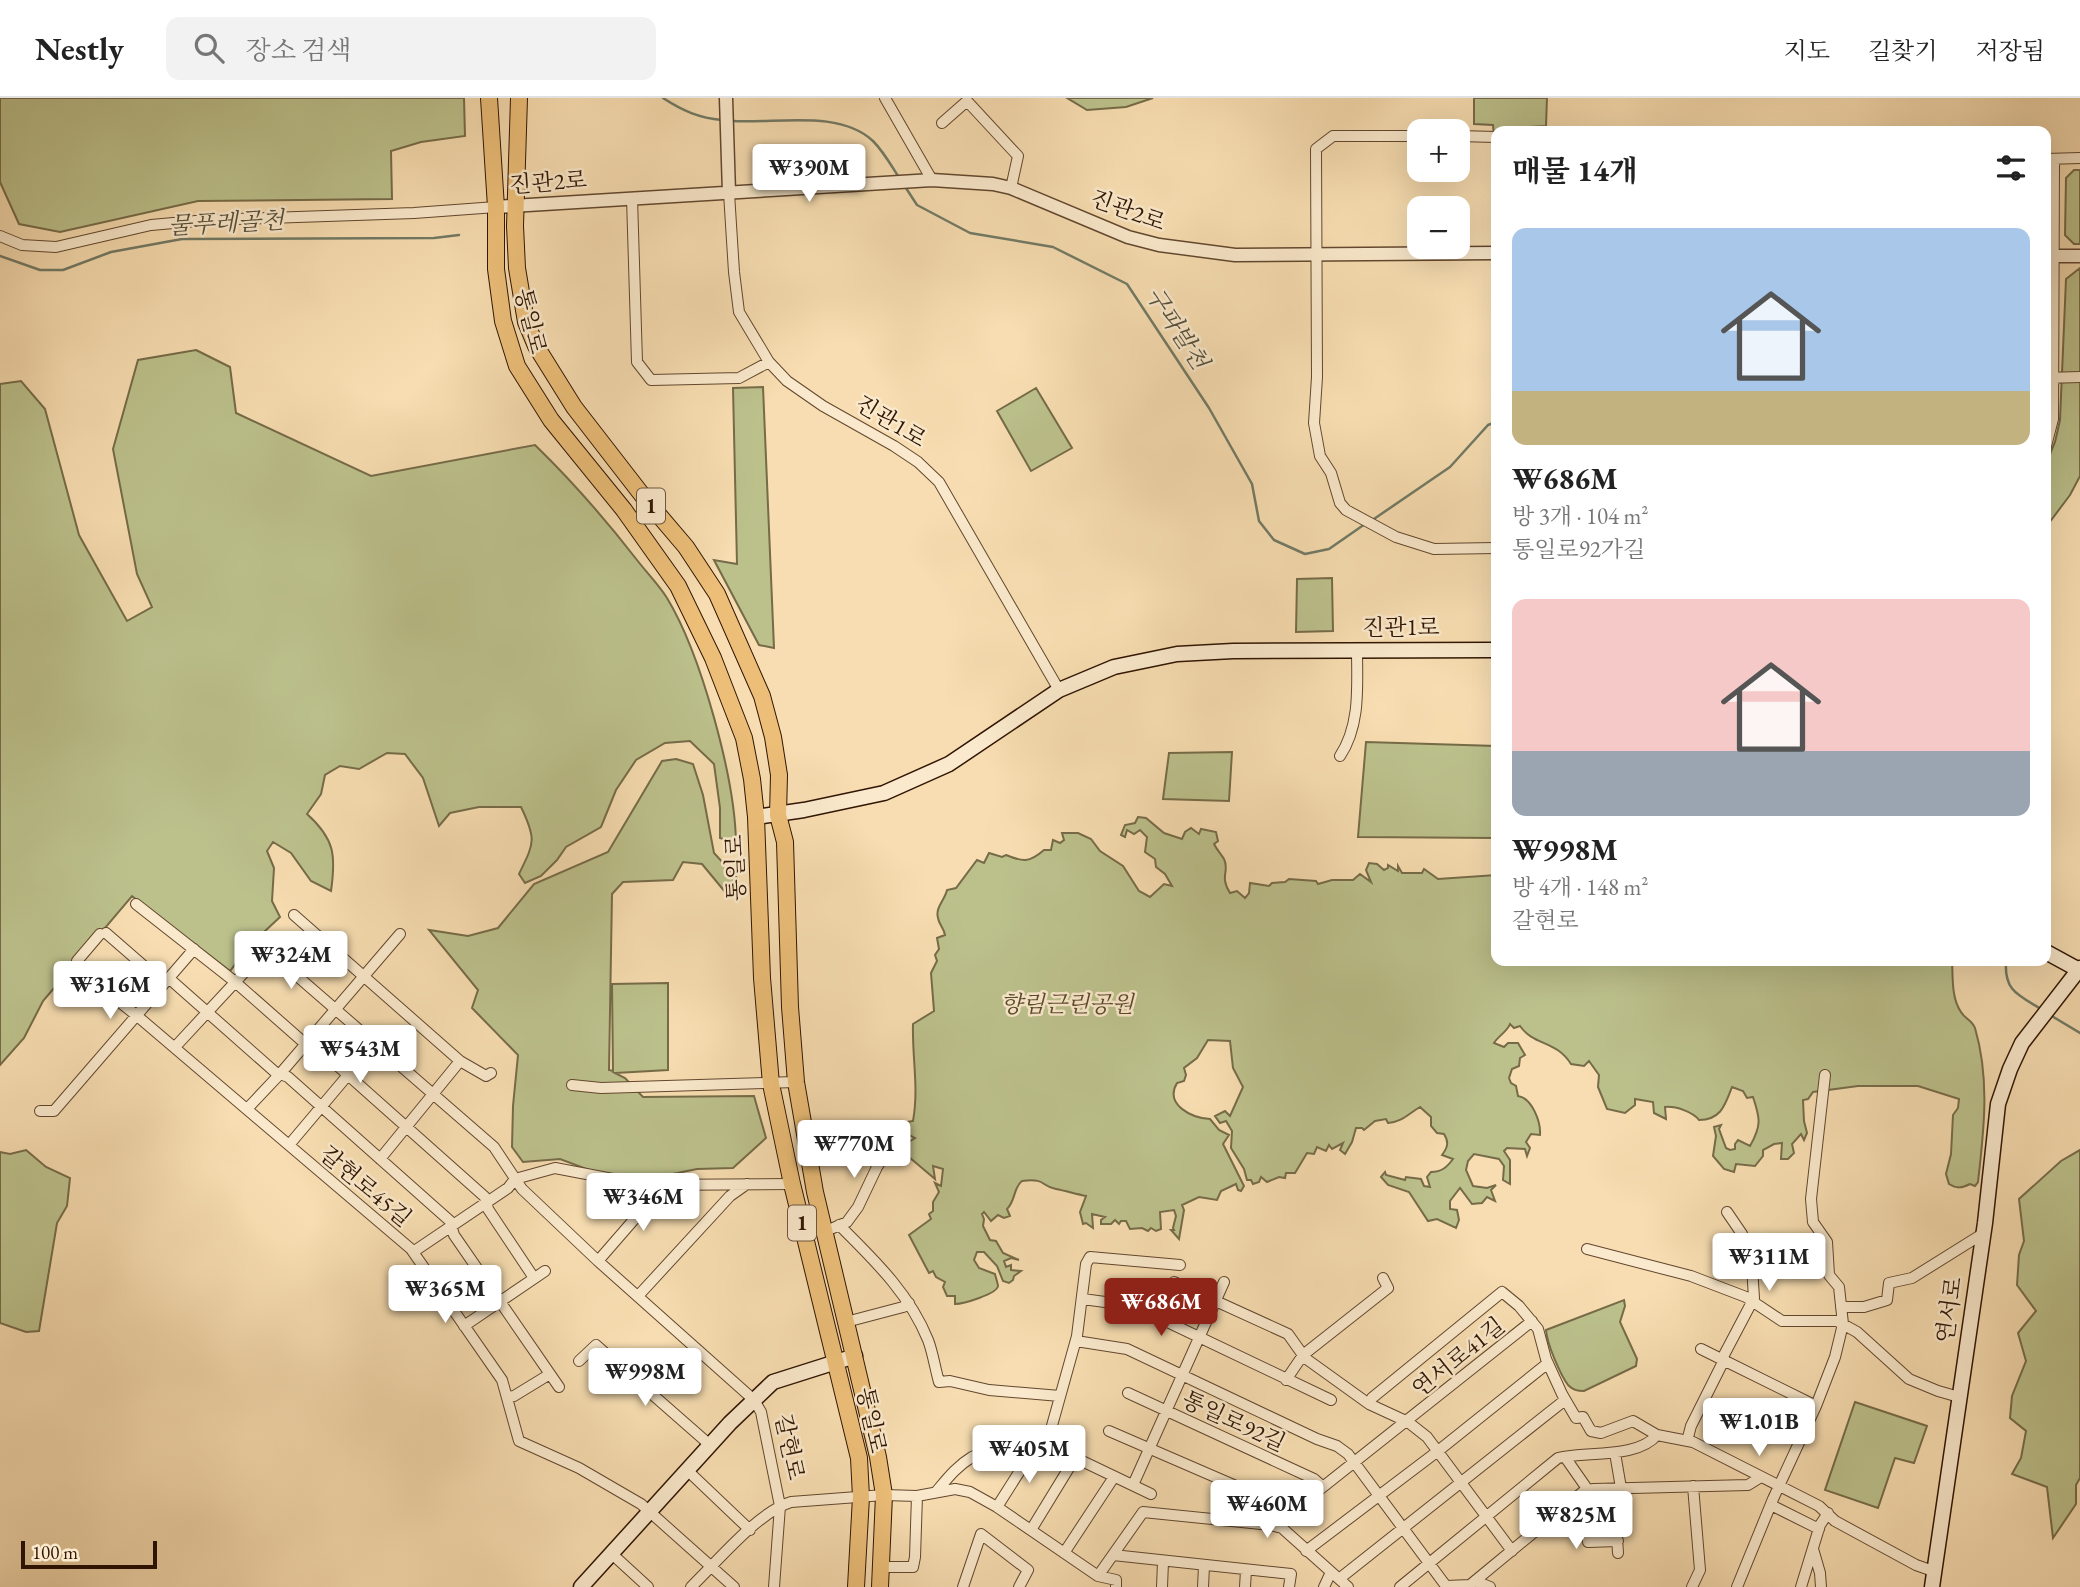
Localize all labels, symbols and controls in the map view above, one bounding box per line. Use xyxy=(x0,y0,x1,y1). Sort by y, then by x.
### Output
search box xyxy=(166,17,656,80)
text: Nestly xyxy=(35,27,124,70)
icon: search xyxy=(190,29,228,67)
text: 장소 검색 xyxy=(246,33,351,67)
text: 지도 xyxy=(1784,35,1830,66)
text: 길찾기 xyxy=(1868,35,1937,66)
text: 저장됨 xyxy=(1975,35,2045,66)
map controls xyxy=(1407,119,1470,259)
button: + xyxy=(1407,119,1470,182)
pin: ₩390M xyxy=(760,144,858,204)
icon: filters xyxy=(1992,149,2030,187)
text: 매물 14개 xyxy=(1512,151,1638,190)
text: ₩390M xyxy=(768,152,850,182)
street label: 진관2로 xyxy=(508,164,588,200)
street label: 진관2로 xyxy=(1086,183,1170,237)
button: − xyxy=(1407,196,1470,259)
water label: 물푸레골천 xyxy=(167,204,286,241)
icon: home xyxy=(1708,273,1834,399)
water label: 구파발천 xyxy=(1139,280,1217,377)
street label: 통일로 xyxy=(508,285,554,357)
street label: 진관1로 xyxy=(850,388,932,454)
text: ₩686M xyxy=(1512,459,1618,498)
road number: 1 xyxy=(637,488,665,524)
text: 방 3개 · 104 m² xyxy=(1512,501,1648,531)
text: 통일로92가길 xyxy=(1512,534,1645,564)
street label: 진관1로 xyxy=(1362,612,1440,642)
icon: home xyxy=(1708,644,1834,770)
text: ₩998M xyxy=(1512,830,1618,869)
street label: 통일로 xyxy=(719,834,751,902)
text: 방 4개 · 148 m² xyxy=(1512,872,1648,902)
text: 갈현로 xyxy=(1512,905,1579,935)
pin: ₩324M xyxy=(242,932,340,991)
text: ₩324M xyxy=(250,939,332,969)
pin: ₩316M xyxy=(61,962,159,1021)
text: ₩316M xyxy=(69,969,151,999)
park label: 향림근린공원 xyxy=(1000,989,1135,1019)
pin: ₩543M xyxy=(311,1026,409,1085)
text: ₩543M xyxy=(319,1033,401,1063)
pin: ₩770M xyxy=(805,1121,903,1180)
text: ₩770M xyxy=(813,1128,895,1158)
street label: 갈현로45길 xyxy=(314,1139,418,1233)
pin: ₩346M xyxy=(594,1174,692,1233)
text: ₩346M xyxy=(602,1181,684,1211)
road number: 1 xyxy=(788,1206,816,1240)
pin: ₩311M xyxy=(1720,1234,1818,1293)
text: ₩311M xyxy=(1728,1241,1810,1271)
pin: ₩365M xyxy=(396,1266,494,1325)
text: ₩365M xyxy=(404,1273,486,1303)
street label: 연서로 xyxy=(1930,1275,1968,1345)
pin: ₩686M xyxy=(1112,1278,1210,1338)
text: ₩686M xyxy=(1120,1286,1202,1316)
street label: 연서로41길 xyxy=(1405,1310,1511,1404)
pin: ₩998M xyxy=(596,1348,694,1408)
text: ₩998M xyxy=(604,1356,686,1386)
street label: 통일로 xyxy=(850,1384,894,1456)
street label: 통일로92길 xyxy=(1177,1384,1291,1458)
pin: ₩1.01B xyxy=(1702,1398,1816,1458)
text: ₩1.01B xyxy=(1719,1406,1799,1436)
street label: 갈현로 xyxy=(768,1411,812,1483)
pin: ₩405M xyxy=(980,1426,1078,1485)
text: ₩405M xyxy=(988,1433,1070,1463)
pin: ₩460M xyxy=(1218,1480,1316,1540)
text: ₩460M xyxy=(1226,1488,1308,1518)
pin: ₩825M xyxy=(1527,1492,1625,1551)
text: ₩825M xyxy=(1535,1499,1617,1529)
scale bar xyxy=(21,1538,158,1570)
text: 100 m xyxy=(32,1540,78,1565)

